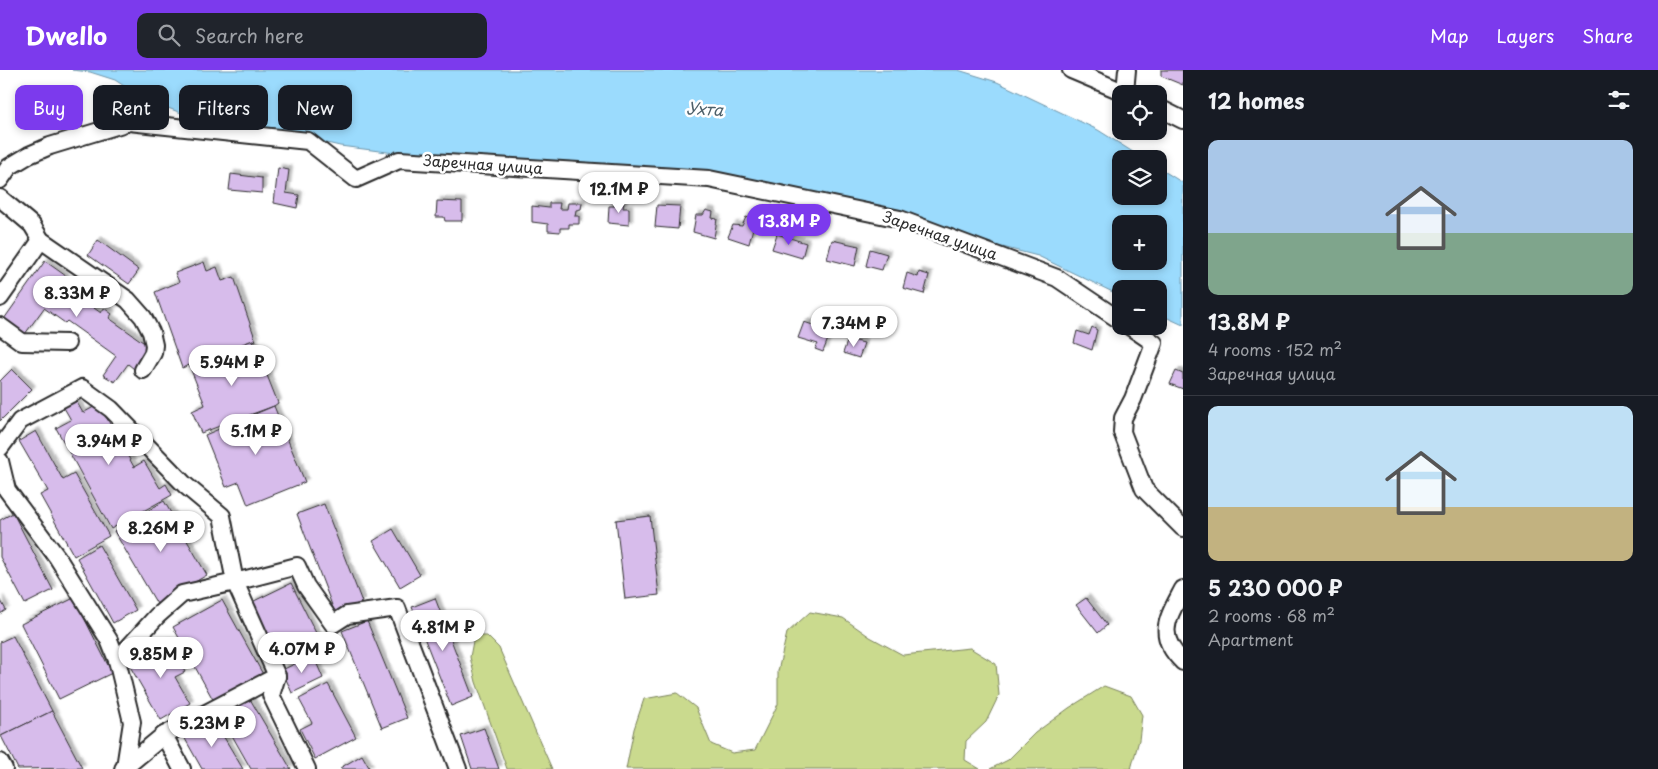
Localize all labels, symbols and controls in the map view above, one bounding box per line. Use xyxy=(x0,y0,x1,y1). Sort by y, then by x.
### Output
search box xyxy=(137,13,487,58)
text: Dwello xyxy=(25,17,107,53)
icon: search xyxy=(155,21,183,49)
text: Search here xyxy=(195,21,304,49)
text: Map xyxy=(1430,22,1469,49)
text: Layers xyxy=(1497,22,1554,49)
text: Share xyxy=(1582,22,1633,49)
text: 12 homes xyxy=(1208,84,1305,116)
chip: Buy xyxy=(15,85,83,130)
chip: Rent xyxy=(93,85,169,130)
chip: Filters xyxy=(179,85,268,130)
chip: New xyxy=(278,85,352,130)
map controls xyxy=(1112,85,1167,335)
button: locate xyxy=(1112,85,1167,140)
icon: filters xyxy=(1605,86,1633,114)
water label: Ухта xyxy=(686,95,725,121)
street label: Заречная улица xyxy=(423,148,544,179)
button: layers xyxy=(1112,150,1167,205)
pin: 12.1M ₽ xyxy=(573,172,665,214)
icon: home xyxy=(1376,173,1466,263)
text: 12.1M ₽ xyxy=(589,176,649,200)
pin: 13.8M ₽ xyxy=(743,204,835,246)
street label: Заречная улица xyxy=(880,204,1001,265)
text: 13.8M ₽ xyxy=(758,208,820,232)
button: + xyxy=(1112,215,1167,270)
pin: 8.33M ₽ xyxy=(31,276,123,318)
text: 8.33M ₽ xyxy=(44,280,110,304)
button: − xyxy=(1112,280,1167,335)
text: 13.8M ₽ xyxy=(1208,305,1290,337)
pin: 7.34M ₽ xyxy=(808,306,900,348)
text: 7.34M ₽ xyxy=(822,310,886,334)
text: 4 rooms · 152 m² xyxy=(1208,337,1342,361)
pin: 5.94M ₽ xyxy=(186,344,278,387)
text: 5.94M ₽ xyxy=(200,349,264,373)
text: Заречная улица xyxy=(1208,361,1336,385)
pin: 5.1M ₽ xyxy=(215,414,297,456)
text: 5.1M ₽ xyxy=(230,418,282,442)
pin: 3.94M ₽ xyxy=(63,424,155,466)
text: 3.94M ₽ xyxy=(76,428,142,452)
icon: home xyxy=(1376,438,1466,528)
pin: 8.26M ₽ xyxy=(115,510,207,553)
text: 8.26M ₽ xyxy=(128,515,194,539)
text: 5 230 000 ₽ xyxy=(1208,571,1342,603)
text: 2 rooms · 68 m² xyxy=(1208,603,1335,627)
pin: 4.81M ₽ xyxy=(397,610,489,652)
text: 4.81M ₽ xyxy=(411,614,475,638)
text: Apartment xyxy=(1208,627,1293,651)
pin: 4.07M ₽ xyxy=(256,632,348,674)
pin: 9.85M ₽ xyxy=(115,636,207,679)
text: 4.07M ₽ xyxy=(269,636,335,660)
text: 9.85M ₽ xyxy=(129,641,193,665)
pin: 5.23M ₽ xyxy=(166,706,258,748)
text: 5.23M ₽ xyxy=(179,710,245,734)

